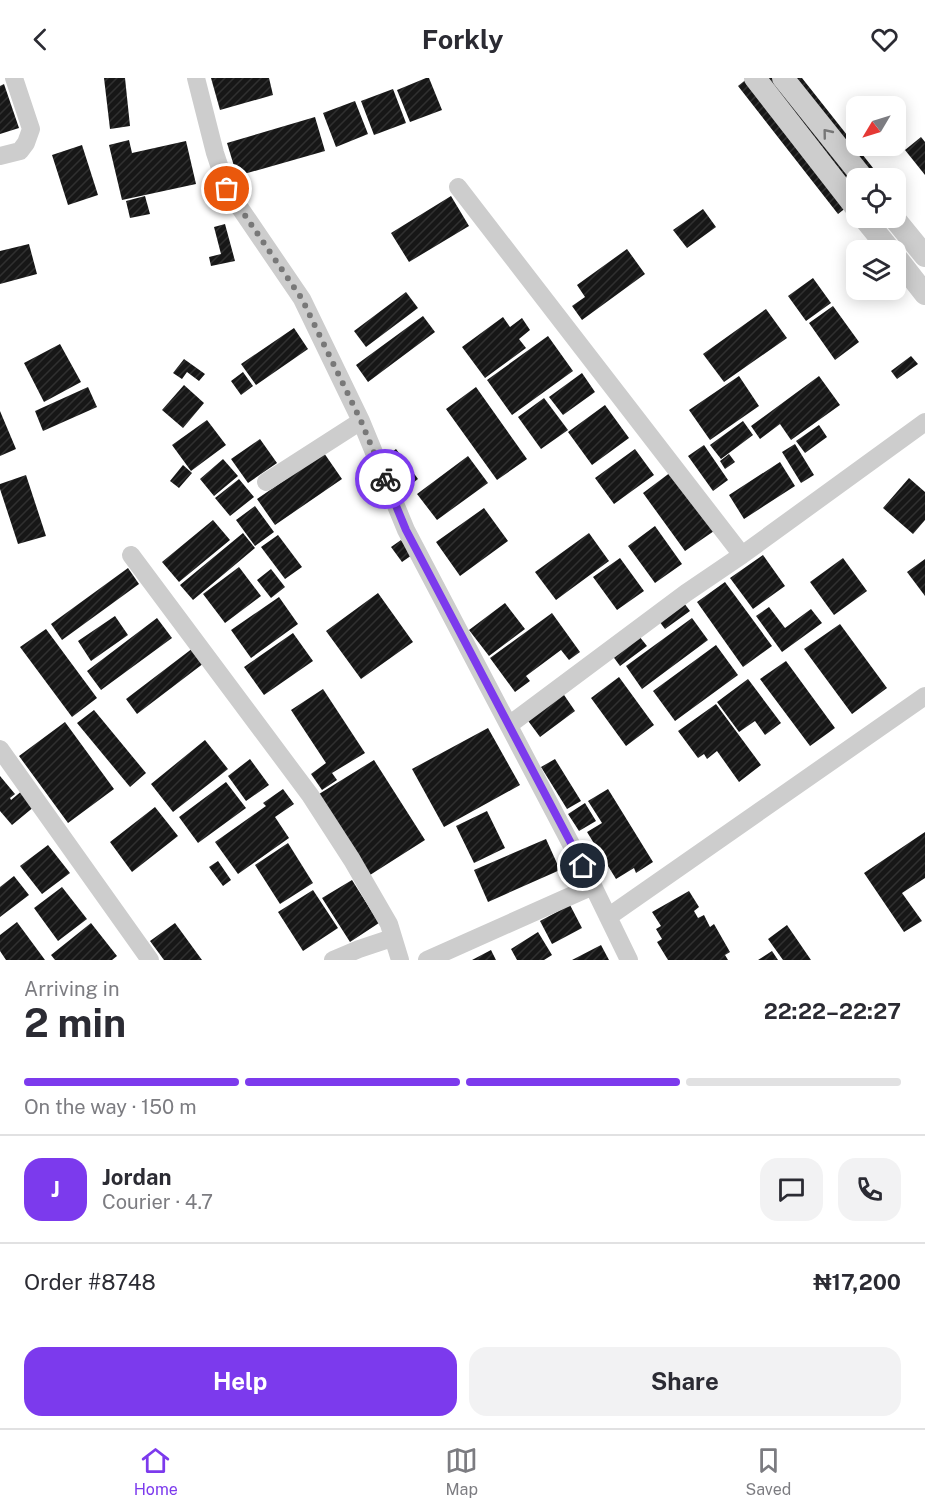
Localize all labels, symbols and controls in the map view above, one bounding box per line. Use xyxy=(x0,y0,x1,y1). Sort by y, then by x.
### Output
icon: back xyxy=(24,23,57,56)
text: Forkly xyxy=(422,23,503,55)
icon: heart xyxy=(868,23,901,56)
north arrow xyxy=(846,96,906,156)
map controls xyxy=(846,96,906,300)
one-way arrow xyxy=(823,129,834,140)
pin xyxy=(201,163,252,214)
button: locate xyxy=(846,168,906,228)
icon: bag xyxy=(210,172,243,205)
button: layers xyxy=(846,240,906,300)
courier xyxy=(355,449,415,509)
icon: bike xyxy=(369,463,402,496)
pin xyxy=(557,840,608,891)
icon: home xyxy=(566,849,599,882)
text: Arriving in xyxy=(24,977,119,1001)
text: 22:22–22:27 xyxy=(764,998,901,1024)
text: 2 min xyxy=(24,1000,126,1046)
text: On the way · 150 m xyxy=(24,1095,196,1119)
button: chat xyxy=(760,1158,823,1221)
button: phone xyxy=(838,1158,901,1221)
text: Jordan xyxy=(102,1164,171,1190)
text: J xyxy=(51,1176,60,1202)
text: Courier · 4.7 xyxy=(102,1190,213,1214)
text: Order #8748 xyxy=(24,1269,156,1295)
text: ₦17,200 xyxy=(813,1269,901,1295)
button: Help xyxy=(24,1347,457,1416)
button: Share xyxy=(469,1347,901,1416)
tab: Home xyxy=(134,1444,178,1499)
tab: Map xyxy=(445,1444,478,1499)
tab: Saved xyxy=(746,1444,791,1499)

